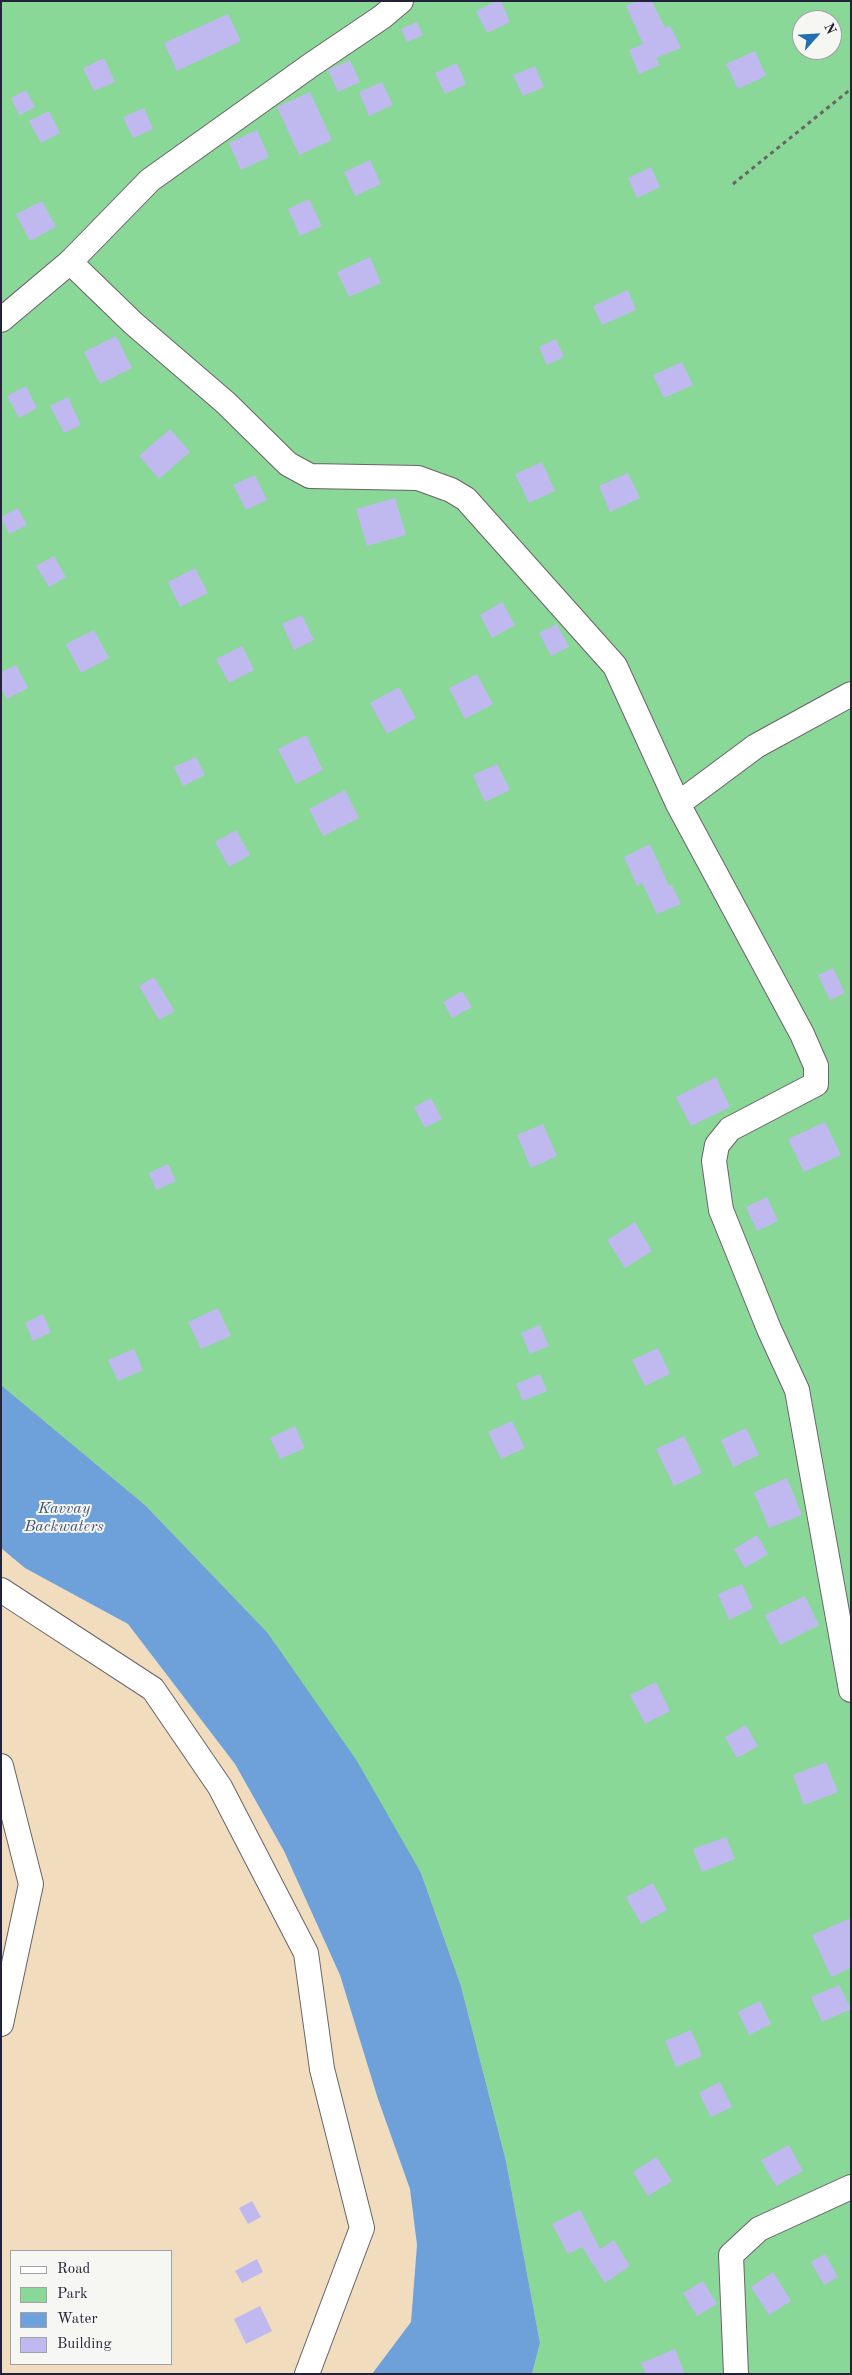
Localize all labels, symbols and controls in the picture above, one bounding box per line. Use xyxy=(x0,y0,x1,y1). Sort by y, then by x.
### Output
north arrow xyxy=(792,10,842,60)
text: N xyxy=(821,21,838,37)
water label: Kavvay Backwaters xyxy=(24,1499,104,1537)
legend xyxy=(10,2250,172,2365)
text: Road xyxy=(57,2262,90,2277)
text: Park xyxy=(57,2287,88,2302)
text: Water xyxy=(57,2312,98,2327)
text: Building xyxy=(57,2337,112,2352)

